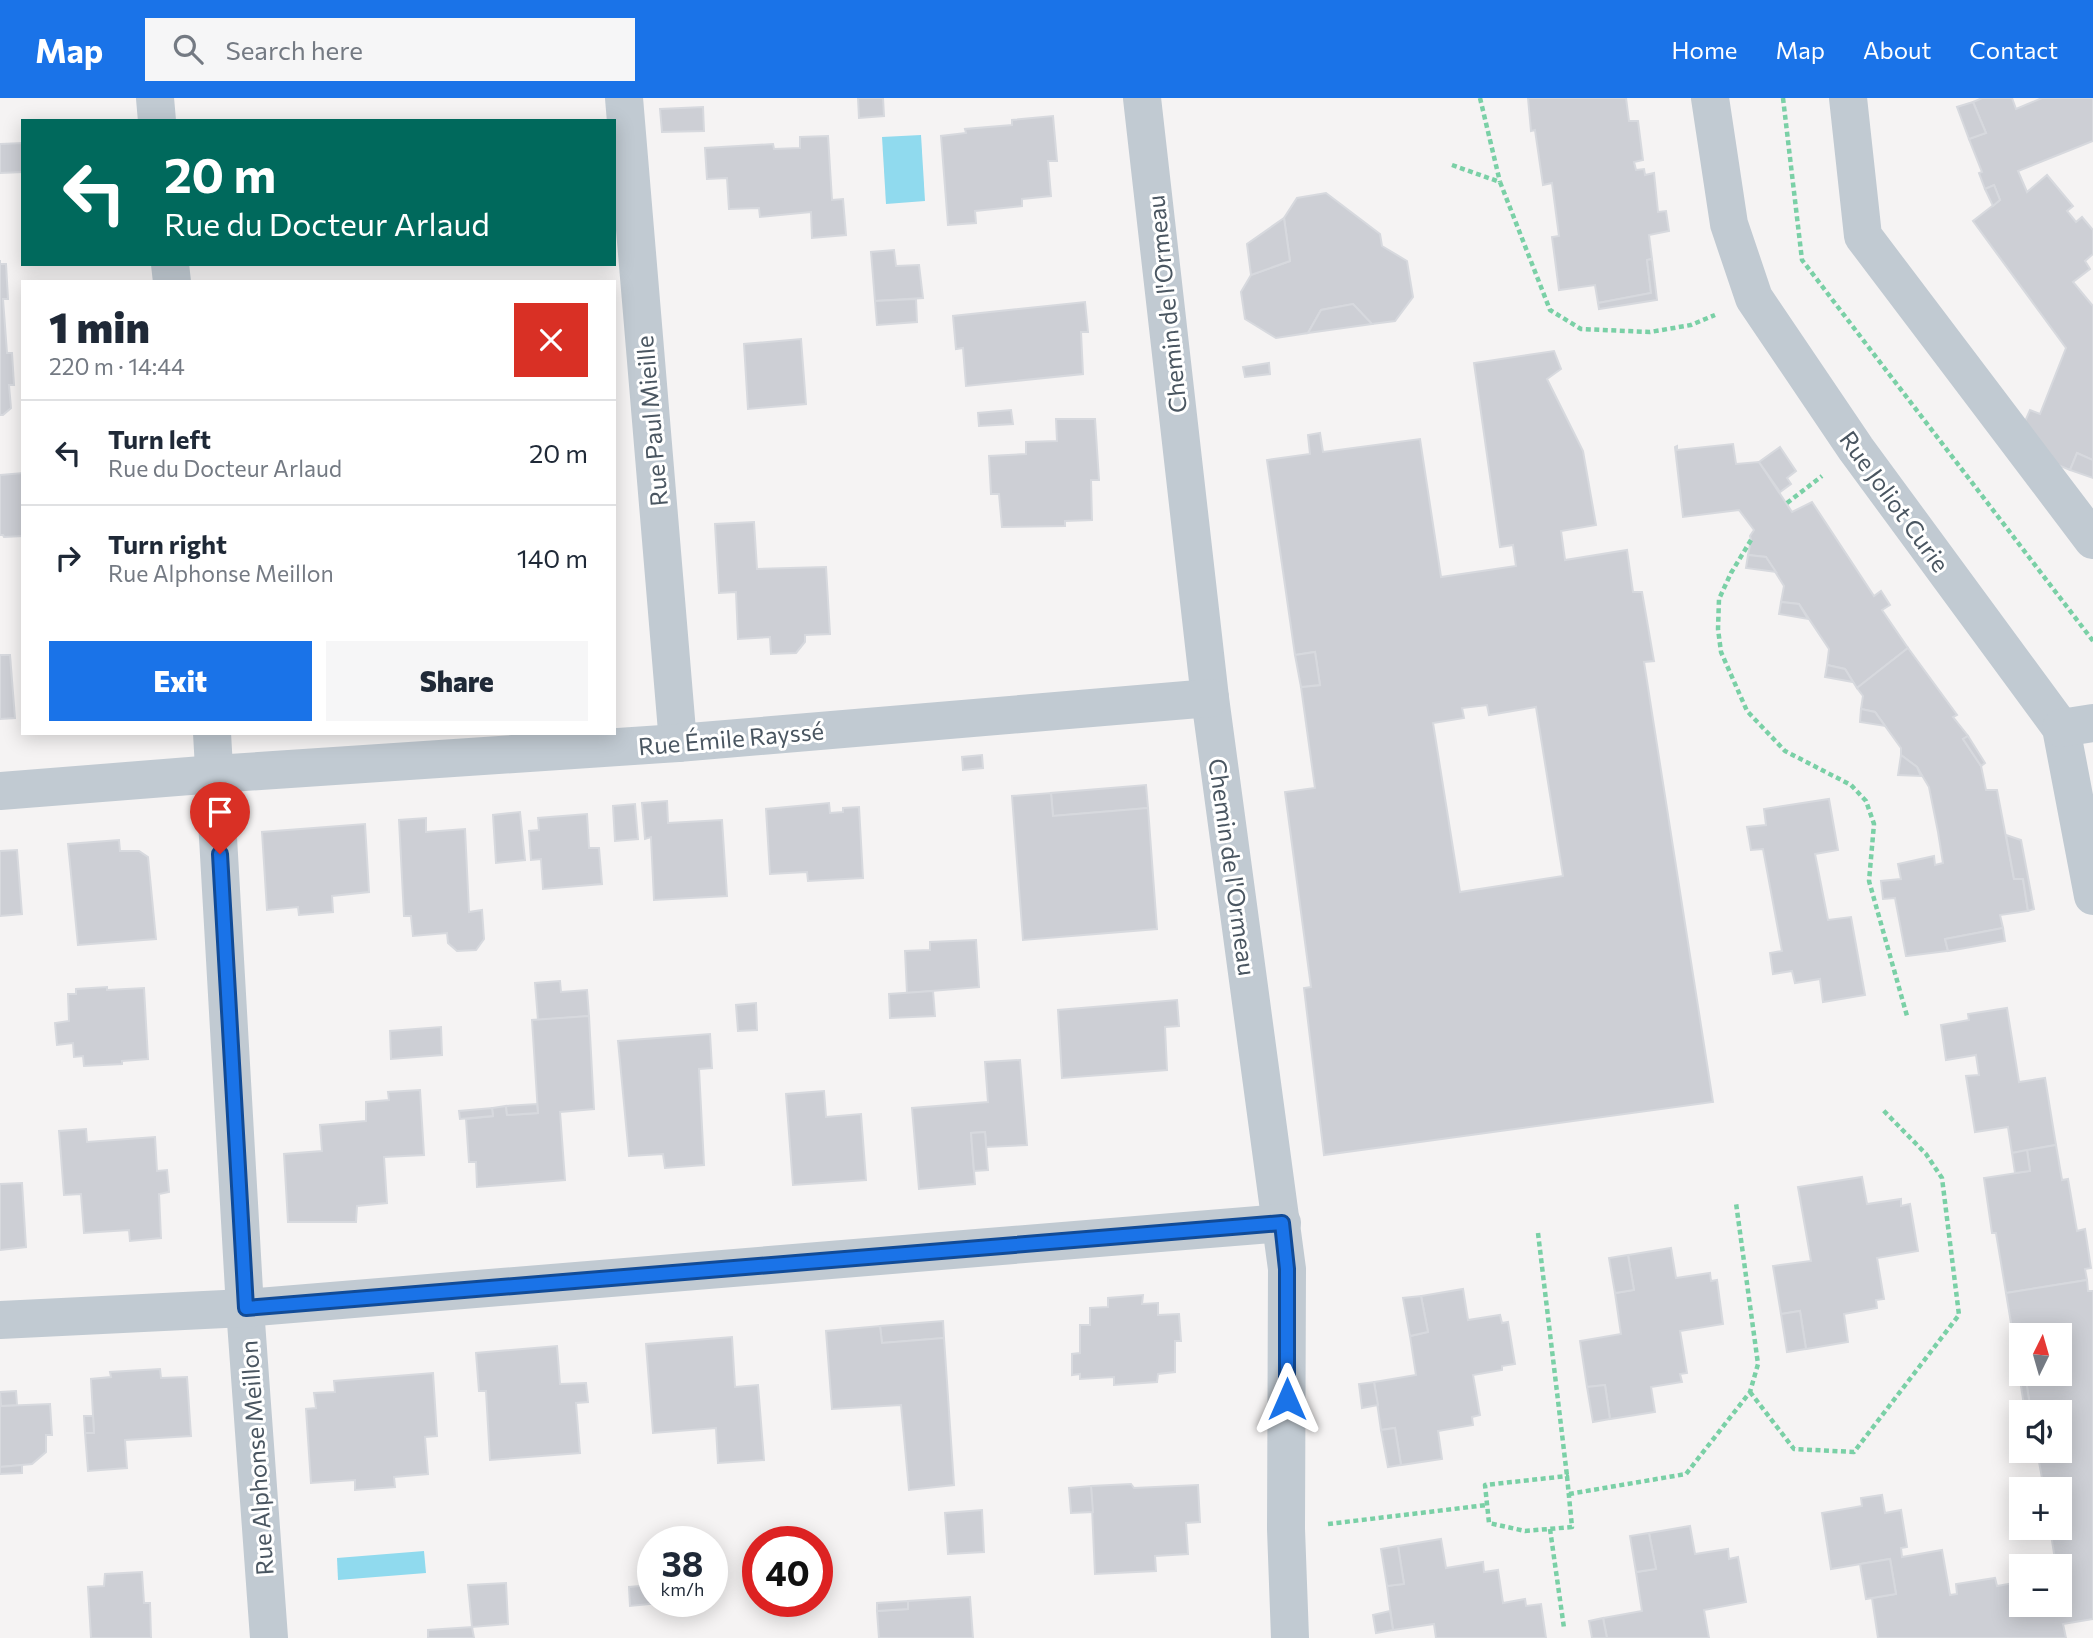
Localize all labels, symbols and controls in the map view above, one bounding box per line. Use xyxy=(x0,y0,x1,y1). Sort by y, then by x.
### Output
search box xyxy=(145,18,635,81)
text: Map xyxy=(35,29,103,70)
icon: search xyxy=(169,30,207,68)
text: Search here xyxy=(225,34,363,65)
text: Home xyxy=(1672,35,1738,64)
text: Map xyxy=(1776,35,1825,64)
text: About xyxy=(1863,35,1931,64)
text: Contact xyxy=(1969,35,2058,64)
text: 20 m xyxy=(164,143,276,203)
icon: left xyxy=(49,147,140,238)
street label: Chemin de l'Ormeau xyxy=(1140,194,1192,414)
text: Rue du Docteur Arlaud xyxy=(164,203,490,243)
text: 1 min xyxy=(49,300,150,352)
button: close xyxy=(514,303,588,377)
street label: Rue Paul Mieille xyxy=(629,334,673,508)
text: 220 m · 14:44 xyxy=(49,352,185,380)
text: Turn left xyxy=(108,423,211,454)
street label: Rue Joliot Curie xyxy=(1834,425,1956,577)
icon: left xyxy=(49,434,87,472)
text: 20 m xyxy=(529,437,588,468)
text: Rue du Docteur Arlaud xyxy=(108,454,342,482)
text: Turn right xyxy=(108,528,227,559)
icon: right xyxy=(49,539,87,577)
text: 140 m xyxy=(517,542,588,573)
text: Rue Alphonse Meillon xyxy=(108,559,334,587)
button: Exit xyxy=(49,641,312,721)
button: Share xyxy=(326,641,588,721)
street label: Rue Émile Rayssé xyxy=(637,715,825,761)
street label: Chemin de l'Ormeau xyxy=(1203,756,1263,978)
pin xyxy=(190,782,250,854)
icon: arrive xyxy=(201,793,239,831)
north arrow xyxy=(2009,1323,2072,1386)
map controls xyxy=(2009,1323,2072,1617)
street label: Rue Alphonse Meillon xyxy=(233,1340,279,1576)
position arrow xyxy=(1250,1362,1324,1436)
button: sound xyxy=(2009,1400,2072,1463)
button: + xyxy=(2009,1477,2072,1540)
speed limit sign: 40 xyxy=(742,1526,833,1617)
text: 38 xyxy=(661,1541,704,1584)
button: − xyxy=(2009,1554,2072,1617)
text: km/h xyxy=(661,1578,704,1600)

